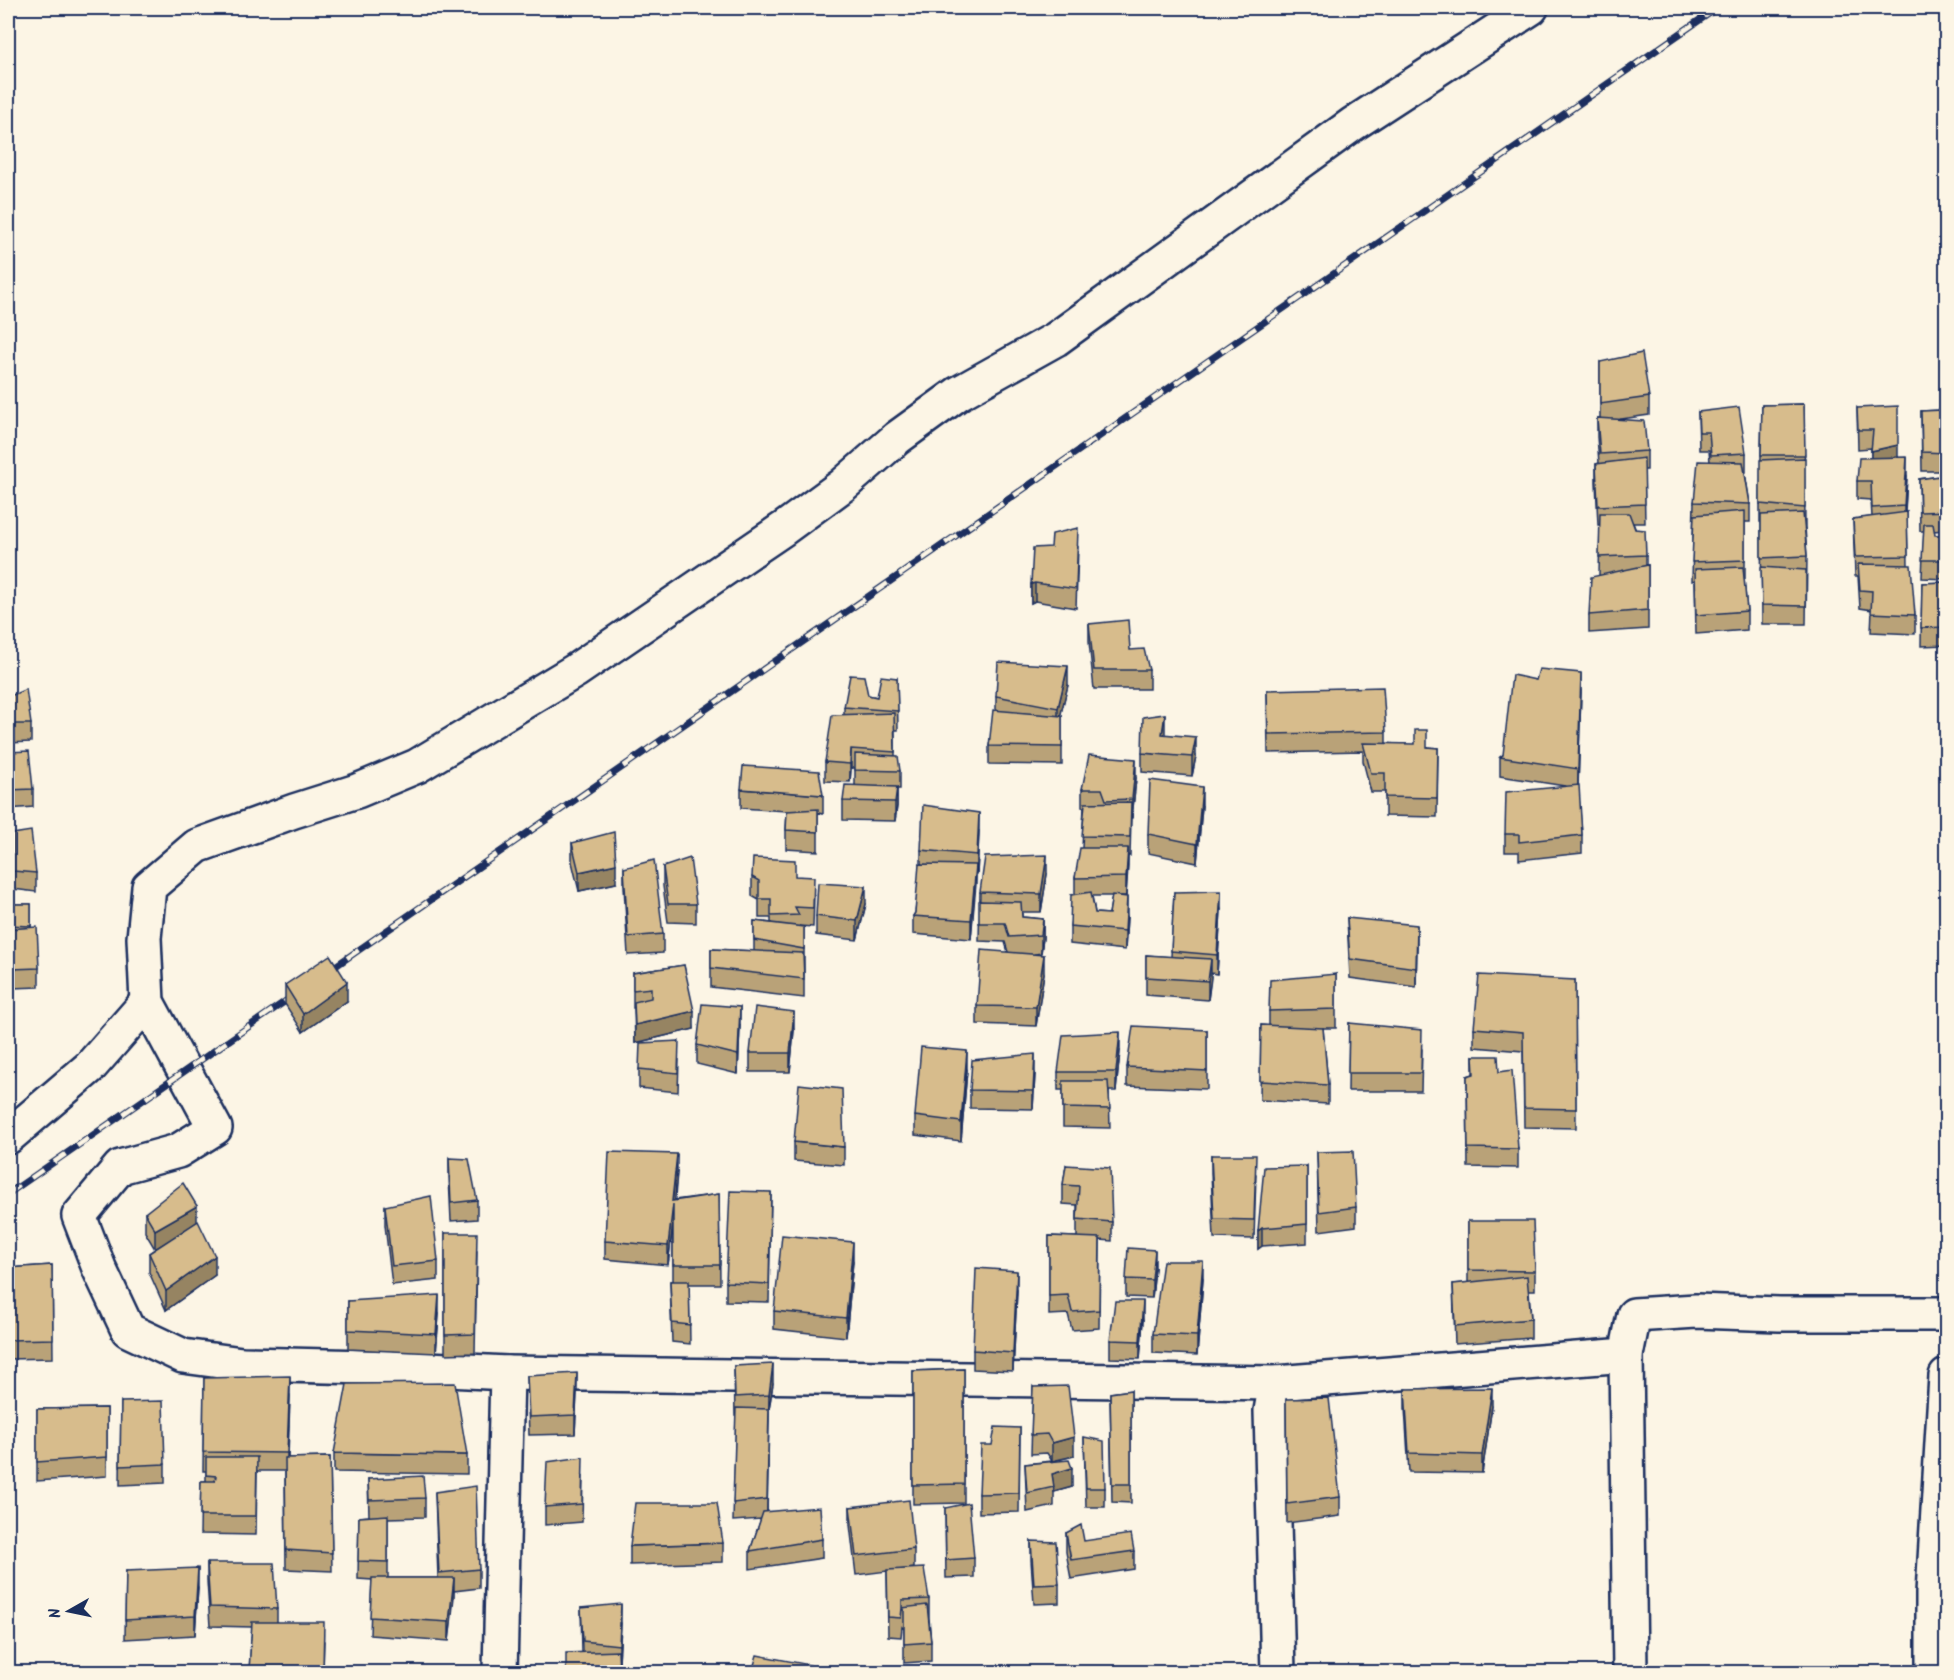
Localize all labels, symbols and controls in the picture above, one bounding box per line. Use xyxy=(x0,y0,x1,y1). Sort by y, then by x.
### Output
north arrow xyxy=(39,1581,99,1641)
text: N xyxy=(43,1606,69,1620)

